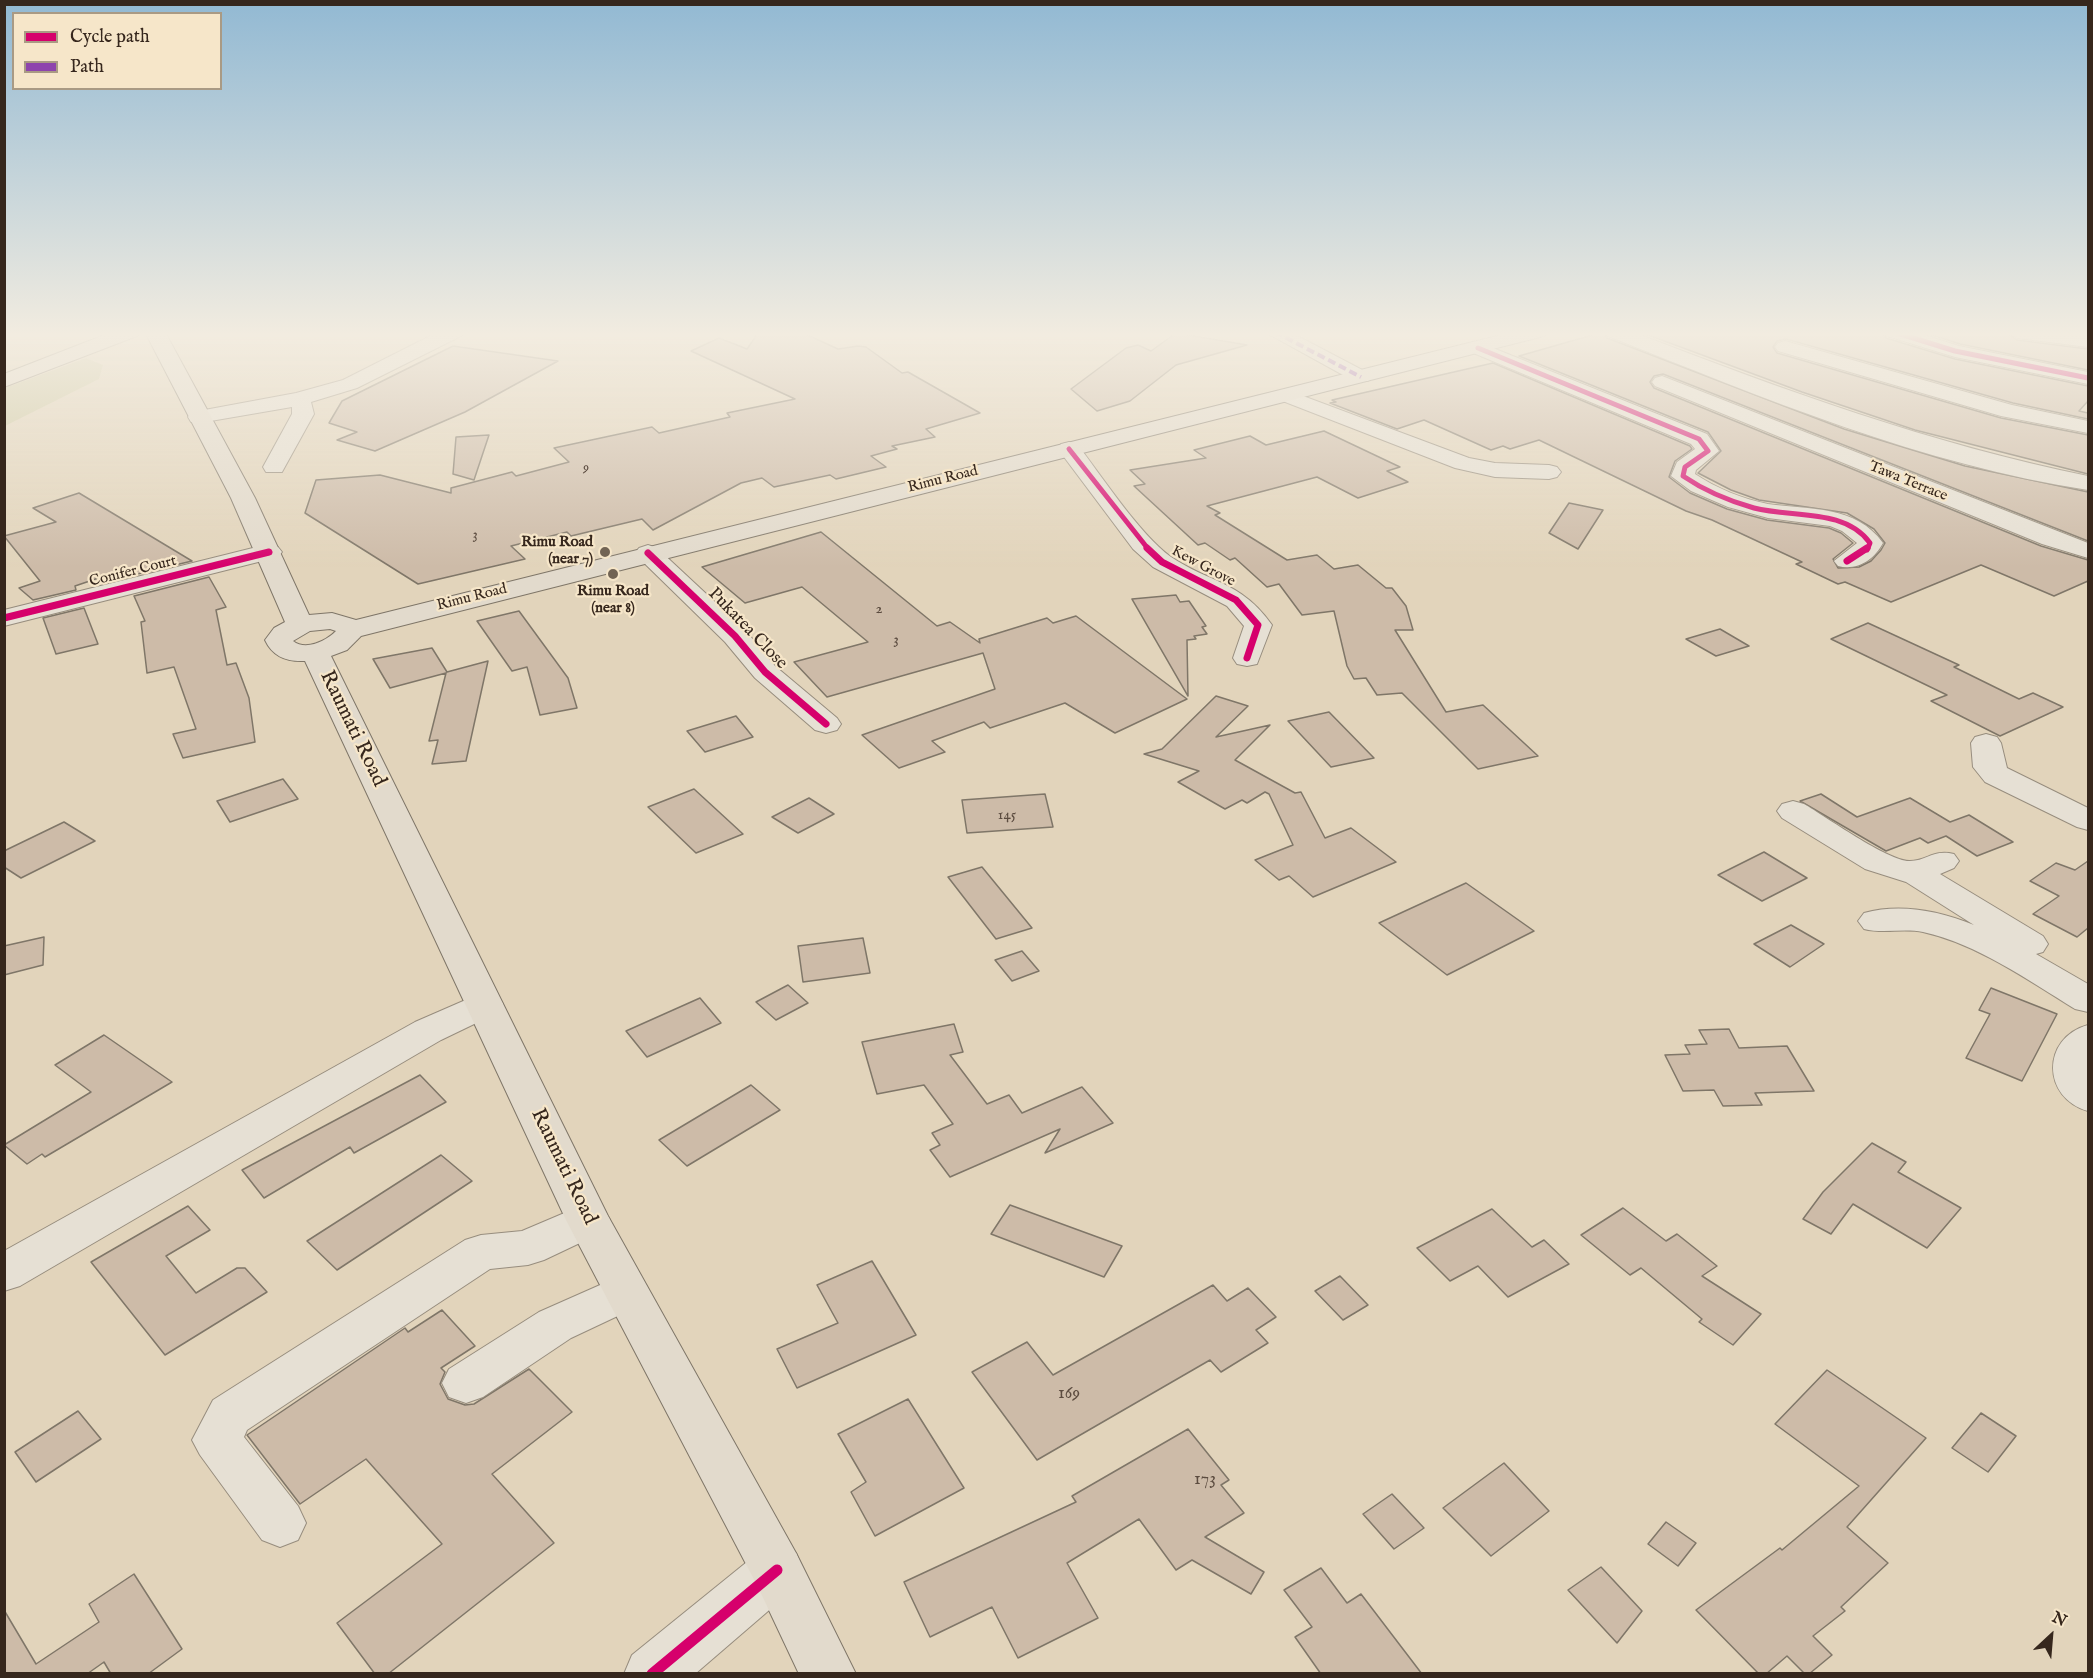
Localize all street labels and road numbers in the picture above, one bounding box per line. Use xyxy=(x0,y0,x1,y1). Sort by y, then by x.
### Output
street label: Tawa Terrace xyxy=(1866,458,1950,506)
street label: Rimu Road xyxy=(906,463,980,497)
street label: Kew Grove xyxy=(1168,543,1238,591)
street label: Conifer Court xyxy=(88,553,178,591)
street label: Rimu Road xyxy=(435,581,509,615)
street label: Pukatea Close xyxy=(703,584,791,674)
street label: Raumati Road xyxy=(313,667,391,791)
street label: Raumati Road xyxy=(524,1105,602,1229)

